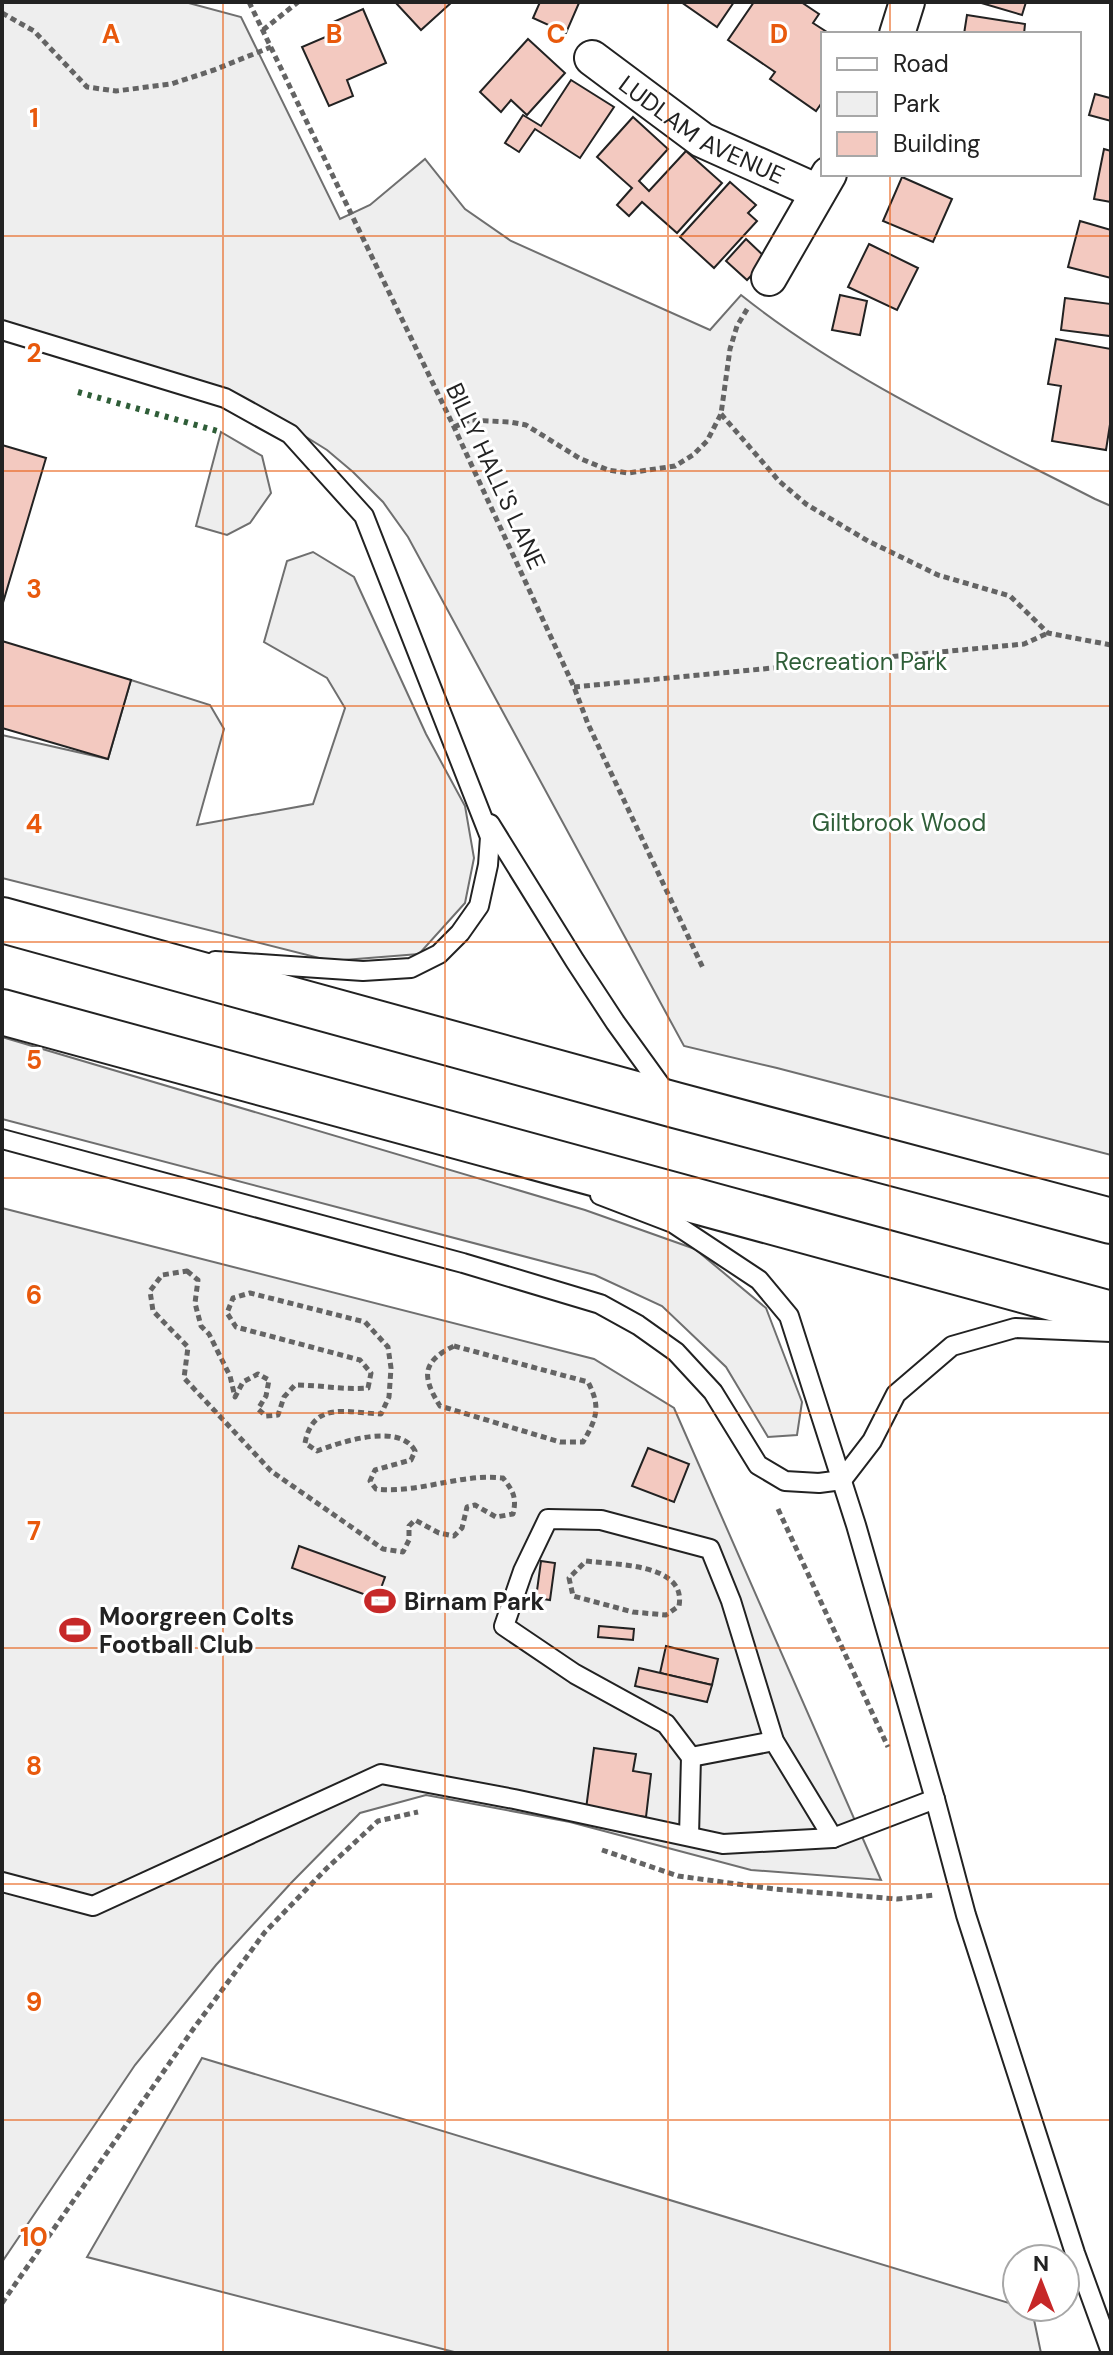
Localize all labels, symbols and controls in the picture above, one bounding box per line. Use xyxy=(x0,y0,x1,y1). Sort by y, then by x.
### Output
text: A xyxy=(102,17,120,51)
text: B xyxy=(326,17,342,51)
text: C xyxy=(546,17,566,51)
text: D xyxy=(770,17,788,51)
legend xyxy=(821,32,1081,176)
text: Road xyxy=(893,48,949,79)
street label: LUDLAM AVENUE xyxy=(613,68,790,191)
text: Park xyxy=(893,88,940,119)
text: 1 xyxy=(29,101,39,135)
text: Building xyxy=(893,128,980,159)
text: 2 xyxy=(26,336,42,370)
street label: BILLY HALL'S LANE xyxy=(439,378,553,574)
text: 3 xyxy=(26,572,42,606)
park label: Recreation Park xyxy=(775,646,947,677)
text: 4 xyxy=(26,807,42,841)
park label: Giltbrook Wood xyxy=(812,807,986,838)
text: 5 xyxy=(26,1043,42,1077)
text: 6 xyxy=(26,1278,42,1312)
text: 7 xyxy=(27,1514,41,1548)
sports icon: Birnam Park xyxy=(363,1584,397,1618)
place label: Birnam Park xyxy=(404,1586,545,1617)
place label: Moorgreen Colts Football Club xyxy=(99,1601,294,1660)
sports icon: Moorgreen Colts Football Club xyxy=(58,1613,92,1647)
text: 8 xyxy=(26,1749,42,1783)
text: 9 xyxy=(26,1985,42,2019)
text: 10 xyxy=(20,2220,48,2254)
north arrow xyxy=(1001,2243,1081,2323)
text: N xyxy=(1033,2249,1049,2278)

